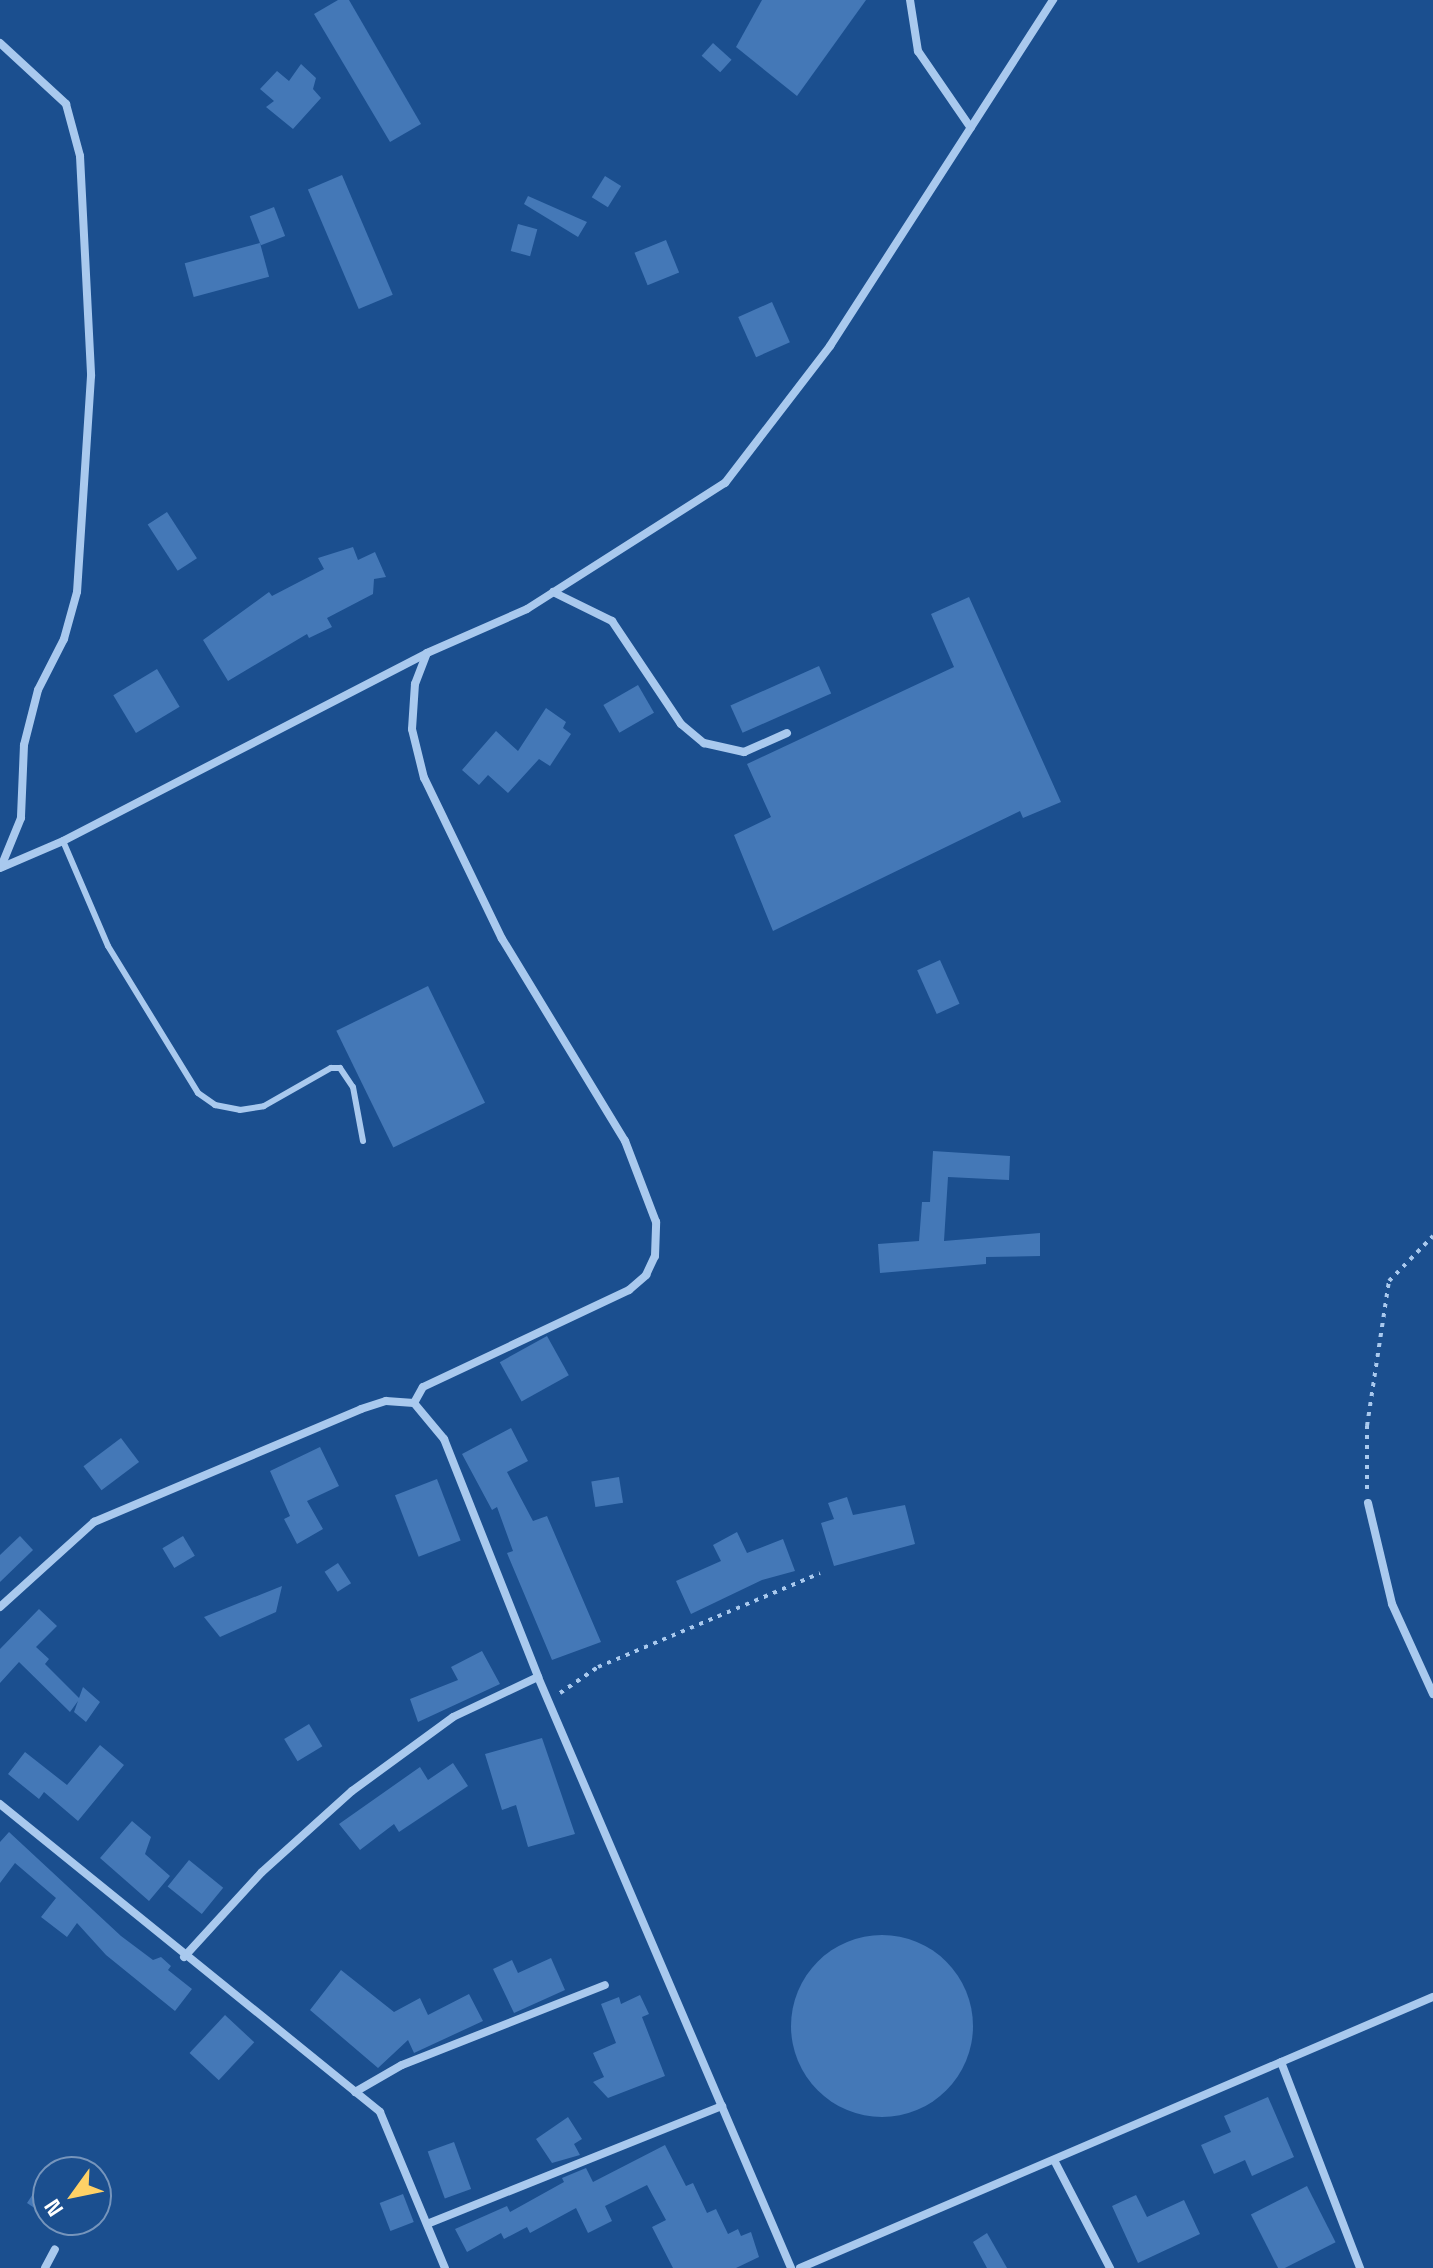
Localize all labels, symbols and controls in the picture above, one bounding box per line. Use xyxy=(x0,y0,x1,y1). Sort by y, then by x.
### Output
north arrow xyxy=(32,2156,112,2236)
text: N xyxy=(38,2194,69,2222)

